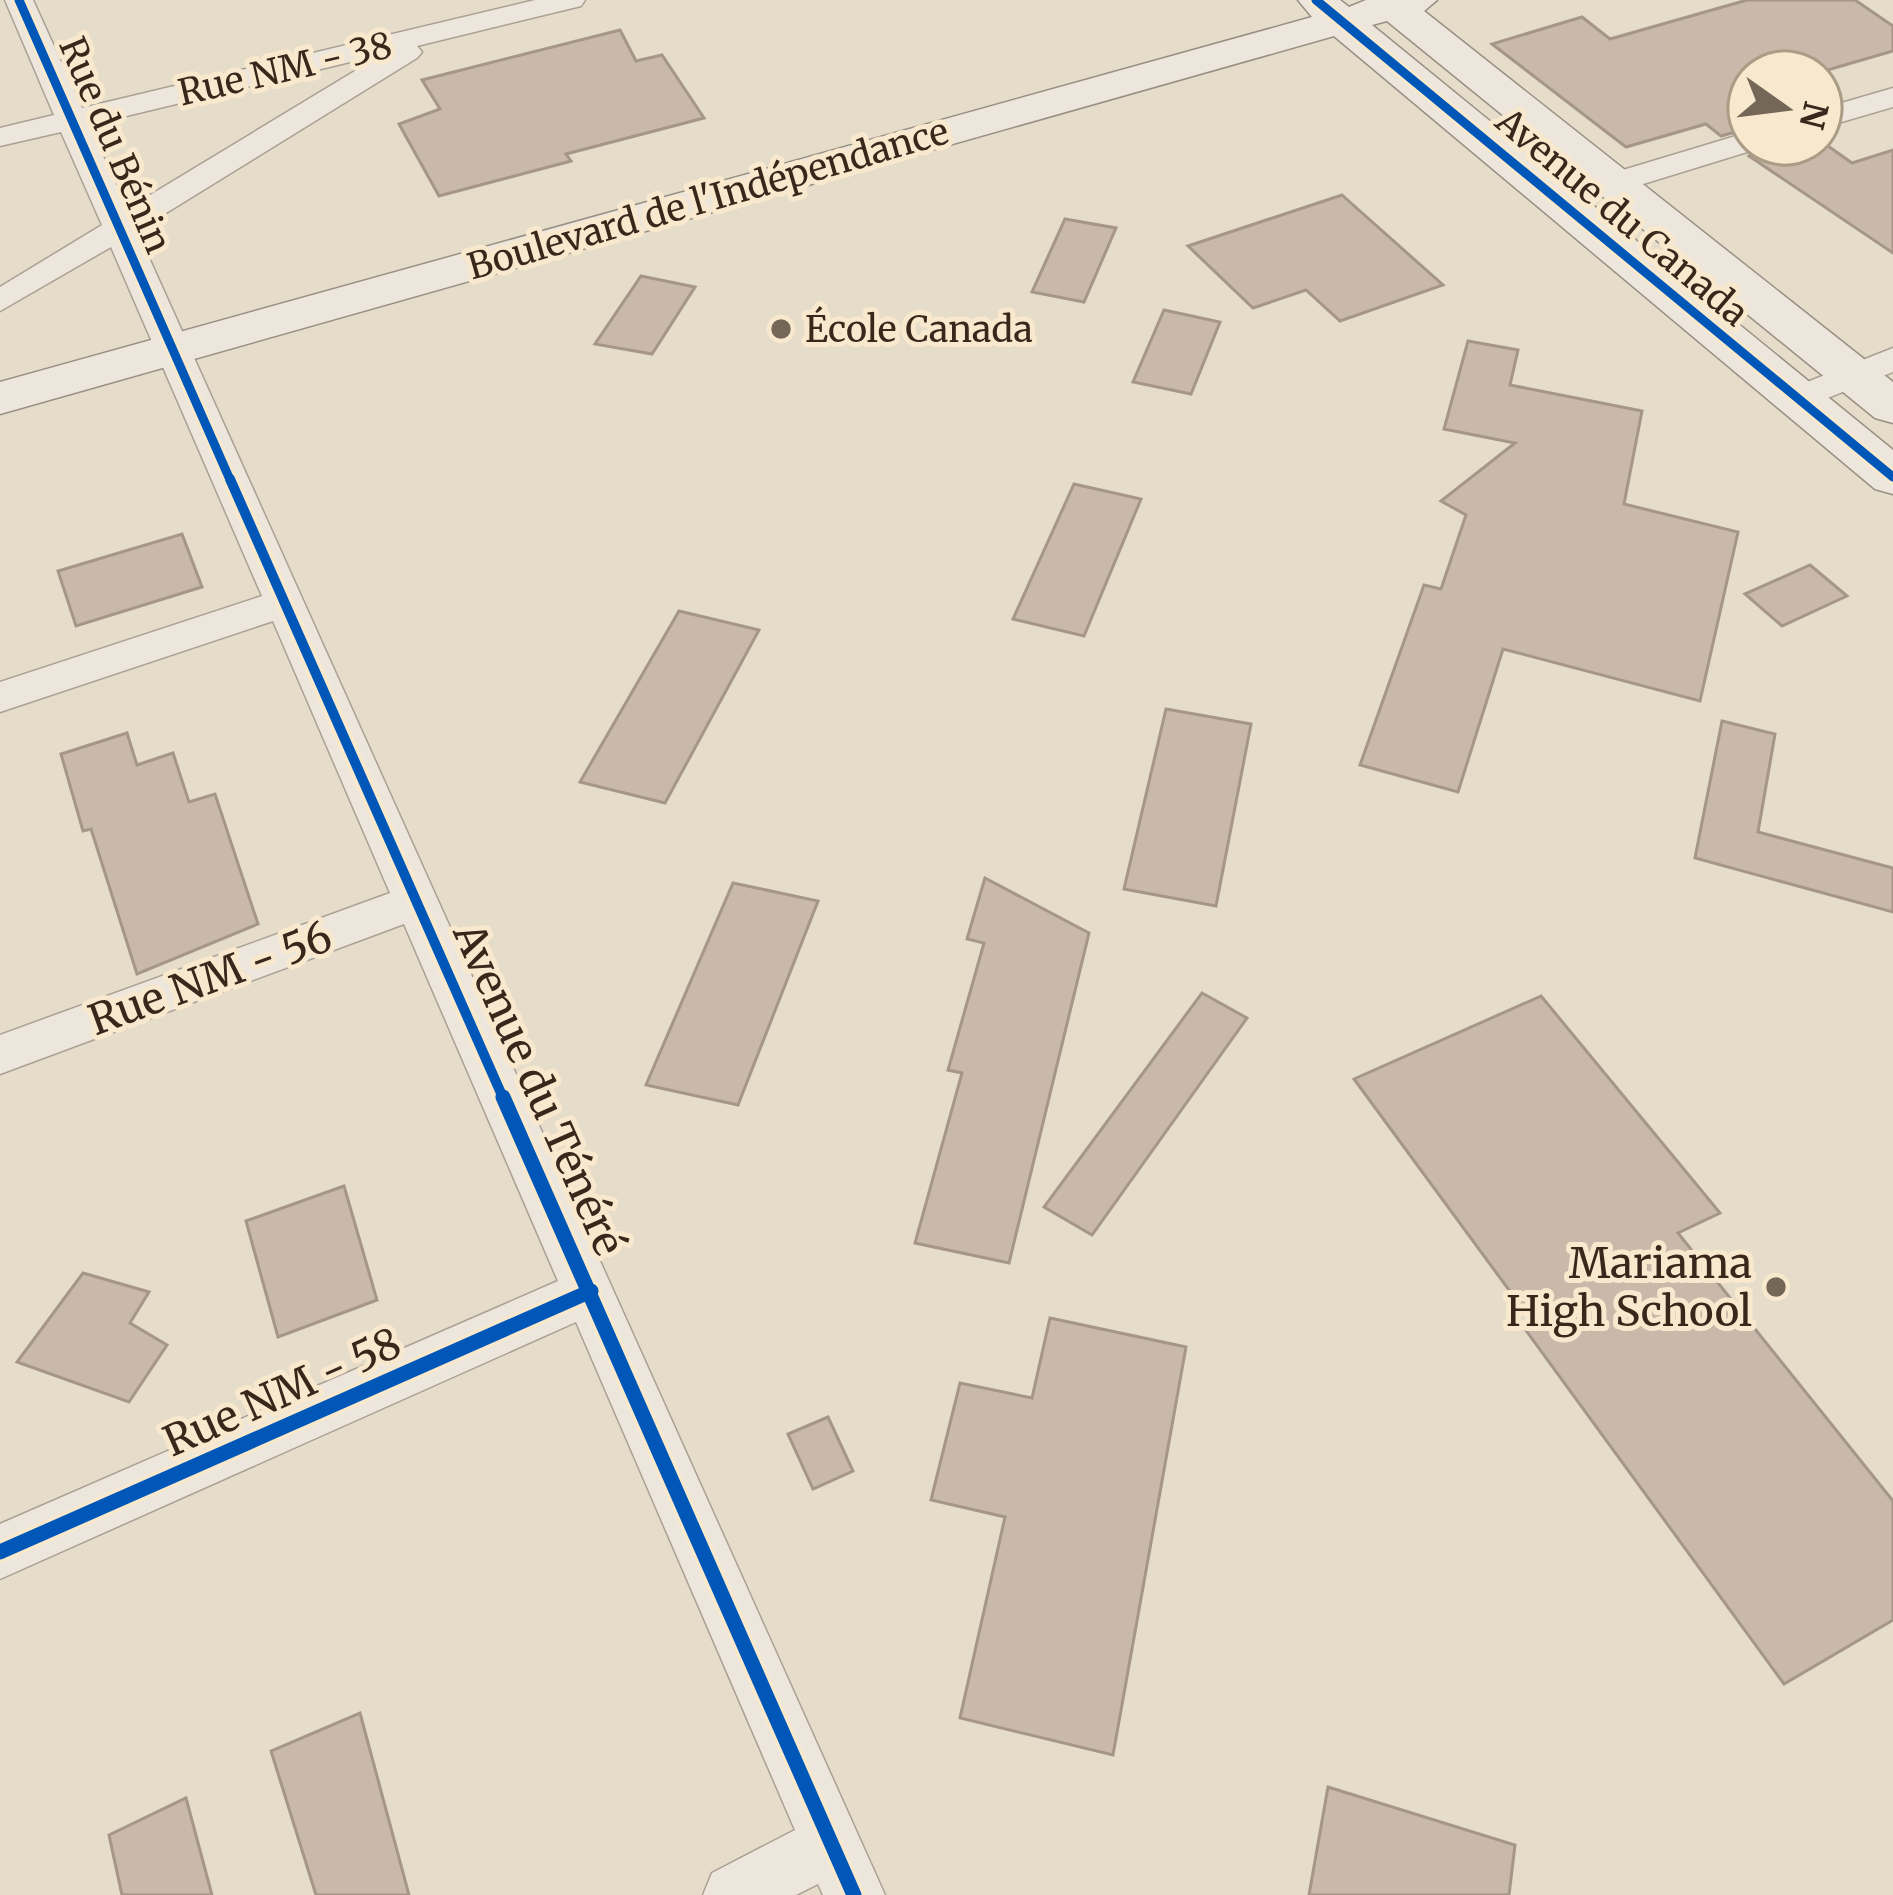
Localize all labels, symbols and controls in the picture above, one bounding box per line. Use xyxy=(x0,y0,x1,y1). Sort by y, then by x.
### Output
street label: Rue NM - 38 xyxy=(174,23,396,115)
street label: Rue du Bénin xyxy=(49,30,181,260)
north arrow xyxy=(1725,48,1845,168)
street label: Avenue du Canada xyxy=(1486,98,1757,336)
text: N xyxy=(1791,98,1837,133)
street label: Boulevard de l'Indépendance xyxy=(462,109,954,289)
place label: École Canada xyxy=(805,305,1033,352)
marker: École Canada xyxy=(768,316,794,342)
street label: Rue NM - 56 xyxy=(81,910,339,1046)
street label: Avenue du Ténéré xyxy=(442,914,636,1263)
place label: Mariama High School xyxy=(1506,1237,1752,1338)
marker: Mariama High School xyxy=(1763,1274,1789,1300)
street label: Rue NM - 58 xyxy=(155,1317,409,1467)

